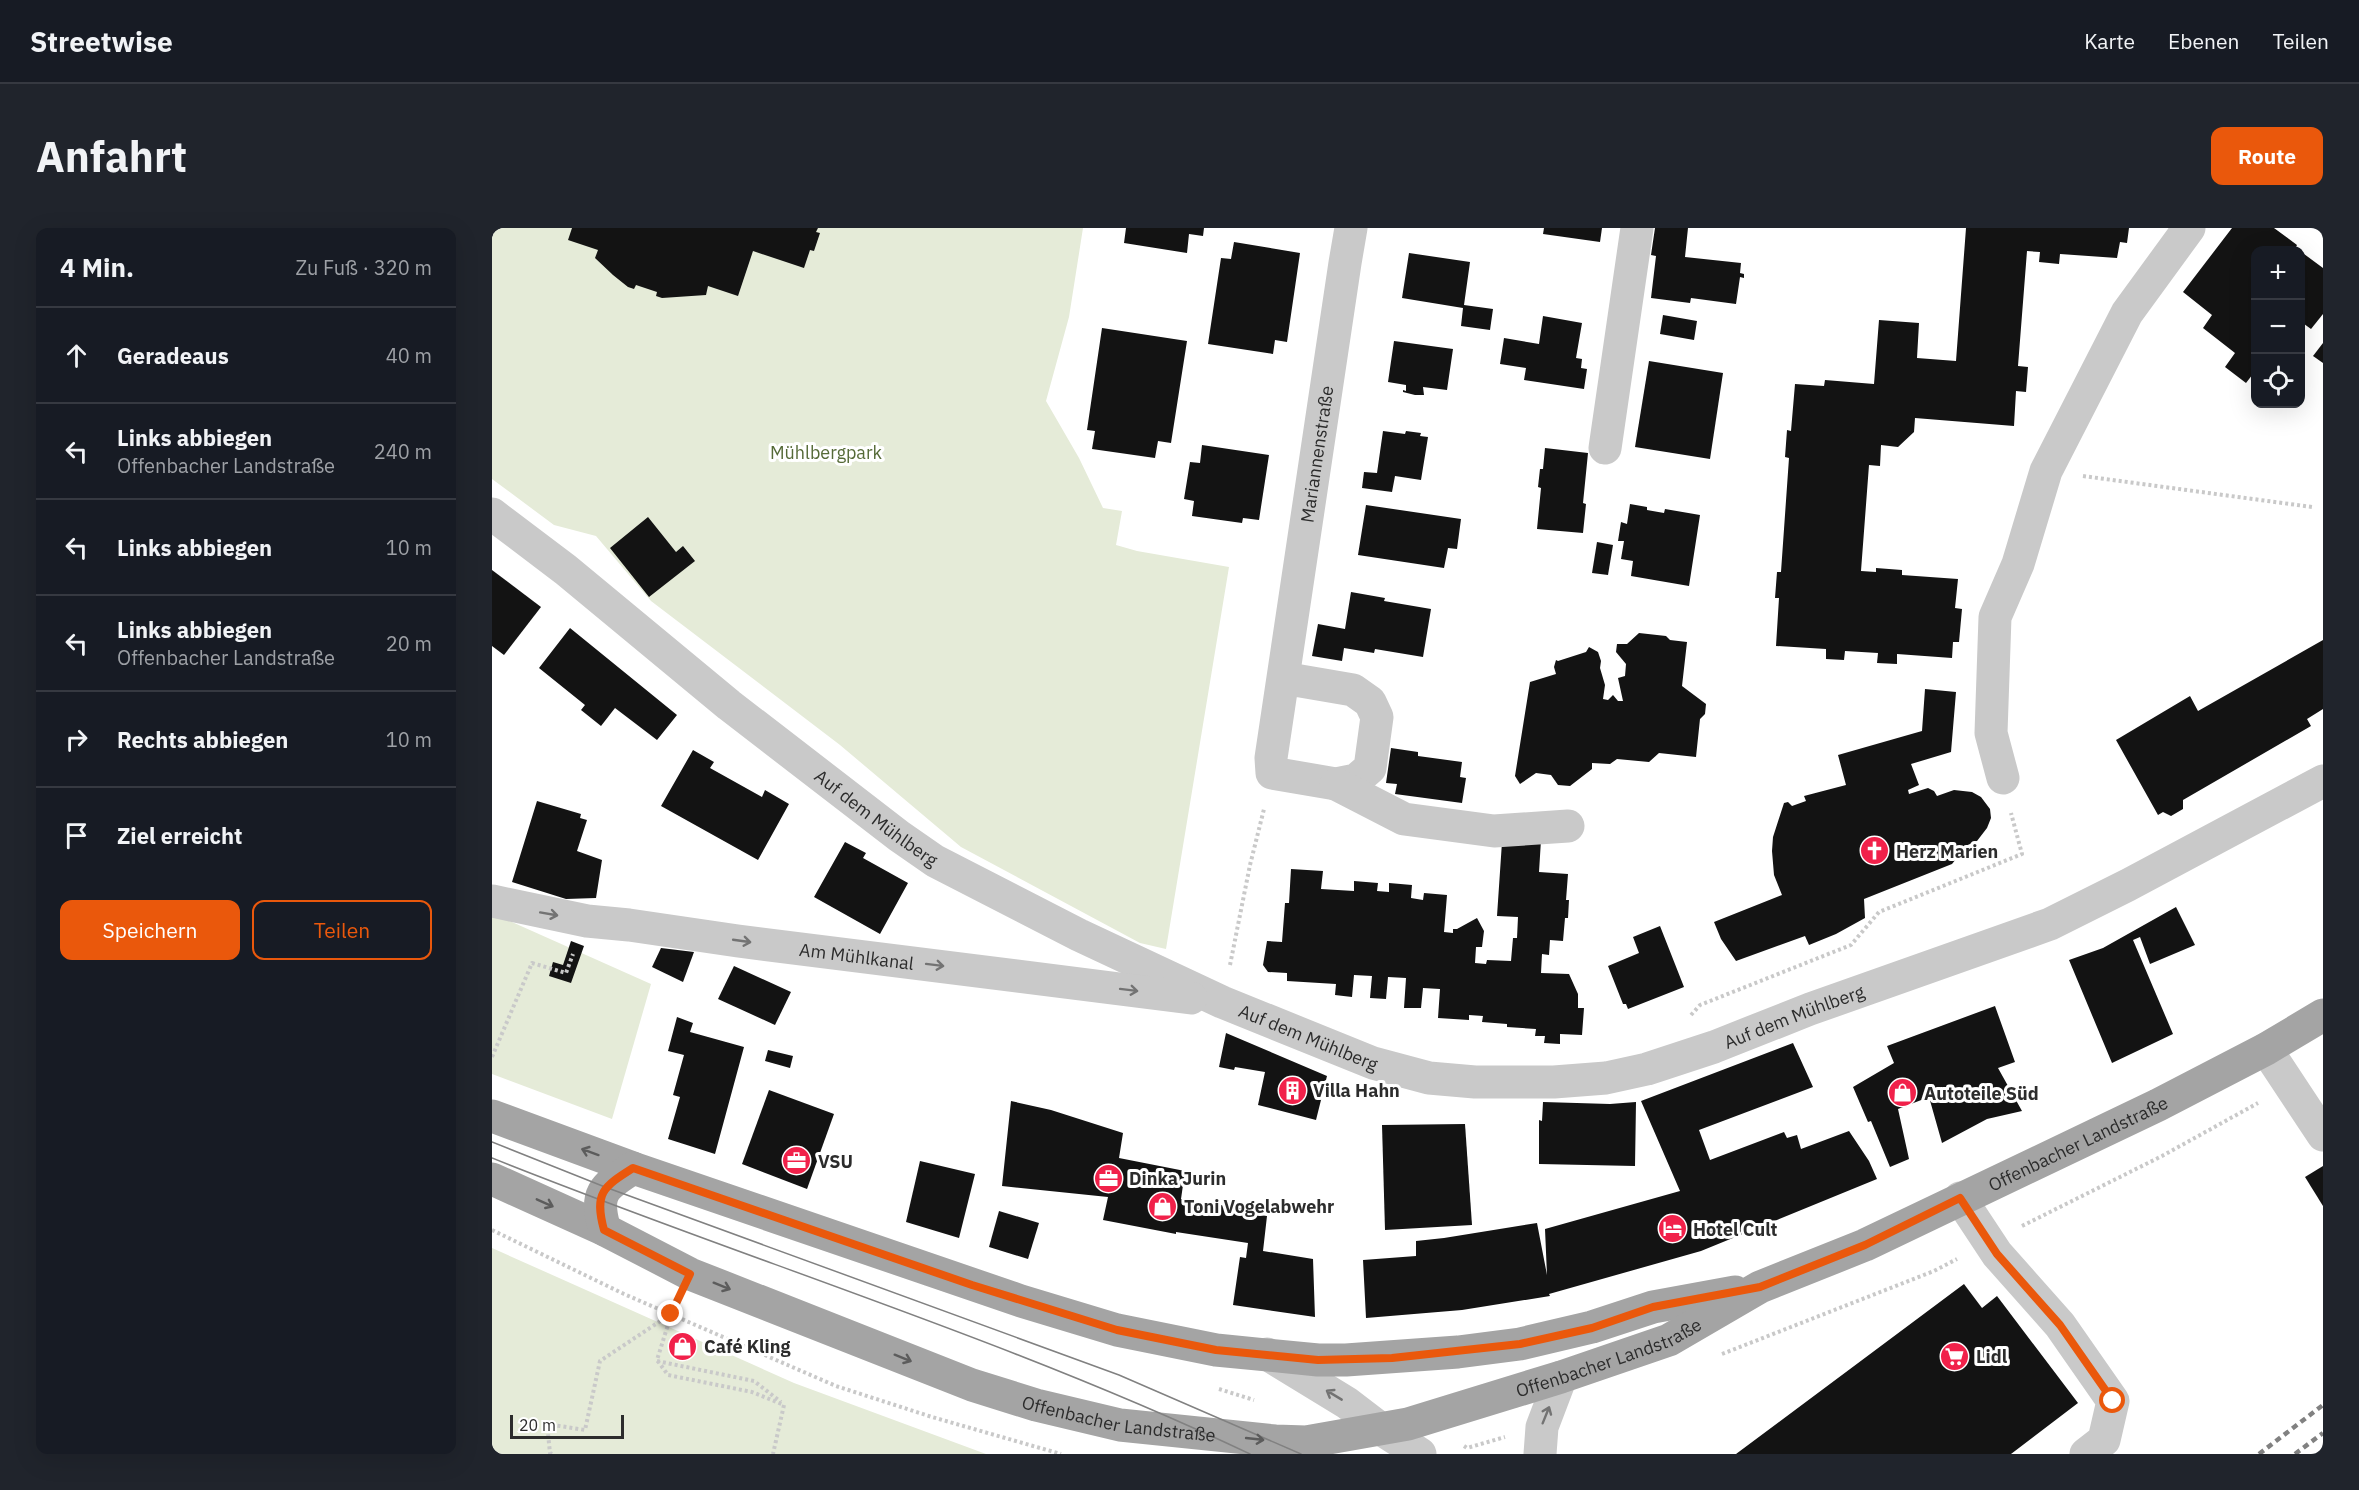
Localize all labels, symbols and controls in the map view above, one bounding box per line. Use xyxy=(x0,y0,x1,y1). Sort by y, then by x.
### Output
text: Streetwise xyxy=(30,23,173,60)
text: Karte xyxy=(2084,27,2135,55)
text: Ebenen xyxy=(2168,27,2239,55)
text: Teilen xyxy=(2272,27,2329,55)
button: Route xyxy=(2211,127,2323,185)
text: Anfahrt xyxy=(36,129,187,184)
map controls xyxy=(2251,246,2305,408)
button: + xyxy=(2251,246,2305,300)
text: 4 Min. xyxy=(60,250,134,284)
text: Zu Fuß · 320 m xyxy=(295,254,432,281)
button: − xyxy=(2251,300,2305,354)
icon: ahead xyxy=(60,339,93,372)
text: Geradeaus xyxy=(117,341,229,370)
text: 40 m xyxy=(386,342,432,369)
button: locate xyxy=(2251,354,2305,408)
street label: Mariannenstraße xyxy=(1295,384,1338,524)
text: Links abbiegen xyxy=(117,423,272,452)
icon: left xyxy=(60,435,93,468)
text: 240 m xyxy=(374,438,432,465)
park label: Mühlbergpark xyxy=(770,441,883,464)
text: Offenbacher Landstraße xyxy=(117,452,335,479)
icon: left xyxy=(60,531,93,564)
text: Links abbiegen xyxy=(117,533,272,562)
text: 10 m xyxy=(386,534,432,561)
text: Links abbiegen xyxy=(117,615,272,644)
icon: left xyxy=(60,627,93,660)
text: 20 m xyxy=(386,630,432,657)
text: Offenbacher Landstraße xyxy=(117,644,335,671)
icon: right xyxy=(60,723,93,756)
text: Rechts abbiegen xyxy=(117,725,288,754)
text: 10 m xyxy=(386,726,432,753)
street label: Auf dem Mühlberg xyxy=(810,764,943,871)
icon: arrive xyxy=(60,819,93,852)
text: Ziel erreicht xyxy=(117,821,242,850)
church icon: Herz Marien xyxy=(1859,835,1891,867)
place label: Herz Marien xyxy=(1896,840,1998,863)
button: Speichern xyxy=(60,900,240,960)
button: Teilen xyxy=(252,900,432,960)
one-way arrow xyxy=(539,909,558,920)
one-way arrow xyxy=(732,936,751,947)
street label: Am Mühlkanal xyxy=(798,937,915,975)
one-way arrow xyxy=(925,960,945,971)
street label: Auf dem Mühlberg xyxy=(1720,979,1868,1053)
one-way arrow xyxy=(1118,985,1138,996)
street label: Auf dem Mühlberg xyxy=(1235,999,1382,1076)
building icon: Villa Hahn xyxy=(1276,1074,1308,1106)
shop icon: Autoteile Süd xyxy=(1887,1077,1919,1109)
place label: Villa Hahn xyxy=(1313,1079,1400,1102)
place label: Autoteile Süd xyxy=(1924,1082,2039,1105)
street label: Offenbacher Landstraße xyxy=(1984,1090,2172,1196)
one-way arrow xyxy=(581,1145,600,1156)
office icon: VSU xyxy=(781,1145,813,1177)
place label: VSU xyxy=(818,1150,853,1173)
office icon: Dinka Jurin xyxy=(1092,1162,1124,1194)
place label: Dinka Jurin xyxy=(1129,1167,1226,1190)
shop icon: Toni Vogelabwehr xyxy=(1147,1190,1179,1222)
place label: Toni Vogelabwehr xyxy=(1184,1195,1334,1218)
one-way arrow xyxy=(536,1198,554,1210)
hotel icon: Hotel Cult xyxy=(1656,1213,1688,1245)
place label: Hotel Cult xyxy=(1693,1218,1778,1241)
one-way arrow xyxy=(712,1281,730,1292)
route end xyxy=(657,1300,683,1326)
street label: Offenbacher Landstraße xyxy=(1513,1312,1706,1402)
shop icon: Café Kling xyxy=(667,1330,699,1362)
place label: Café Kling xyxy=(704,1335,790,1358)
supermarket icon: Lidl xyxy=(1939,1340,1971,1372)
place label: Lidl xyxy=(1976,1345,2008,1368)
one-way arrow xyxy=(893,1353,912,1364)
route start xyxy=(2099,1387,2125,1413)
one-way arrow xyxy=(1326,1389,1343,1401)
street label: Offenbacher Landstraße xyxy=(1019,1390,1217,1446)
one-way arrow xyxy=(1542,1406,1553,1425)
scale bar xyxy=(510,1412,624,1440)
text: 20 m xyxy=(519,1415,556,1435)
one-way arrow xyxy=(1244,1434,1264,1445)

